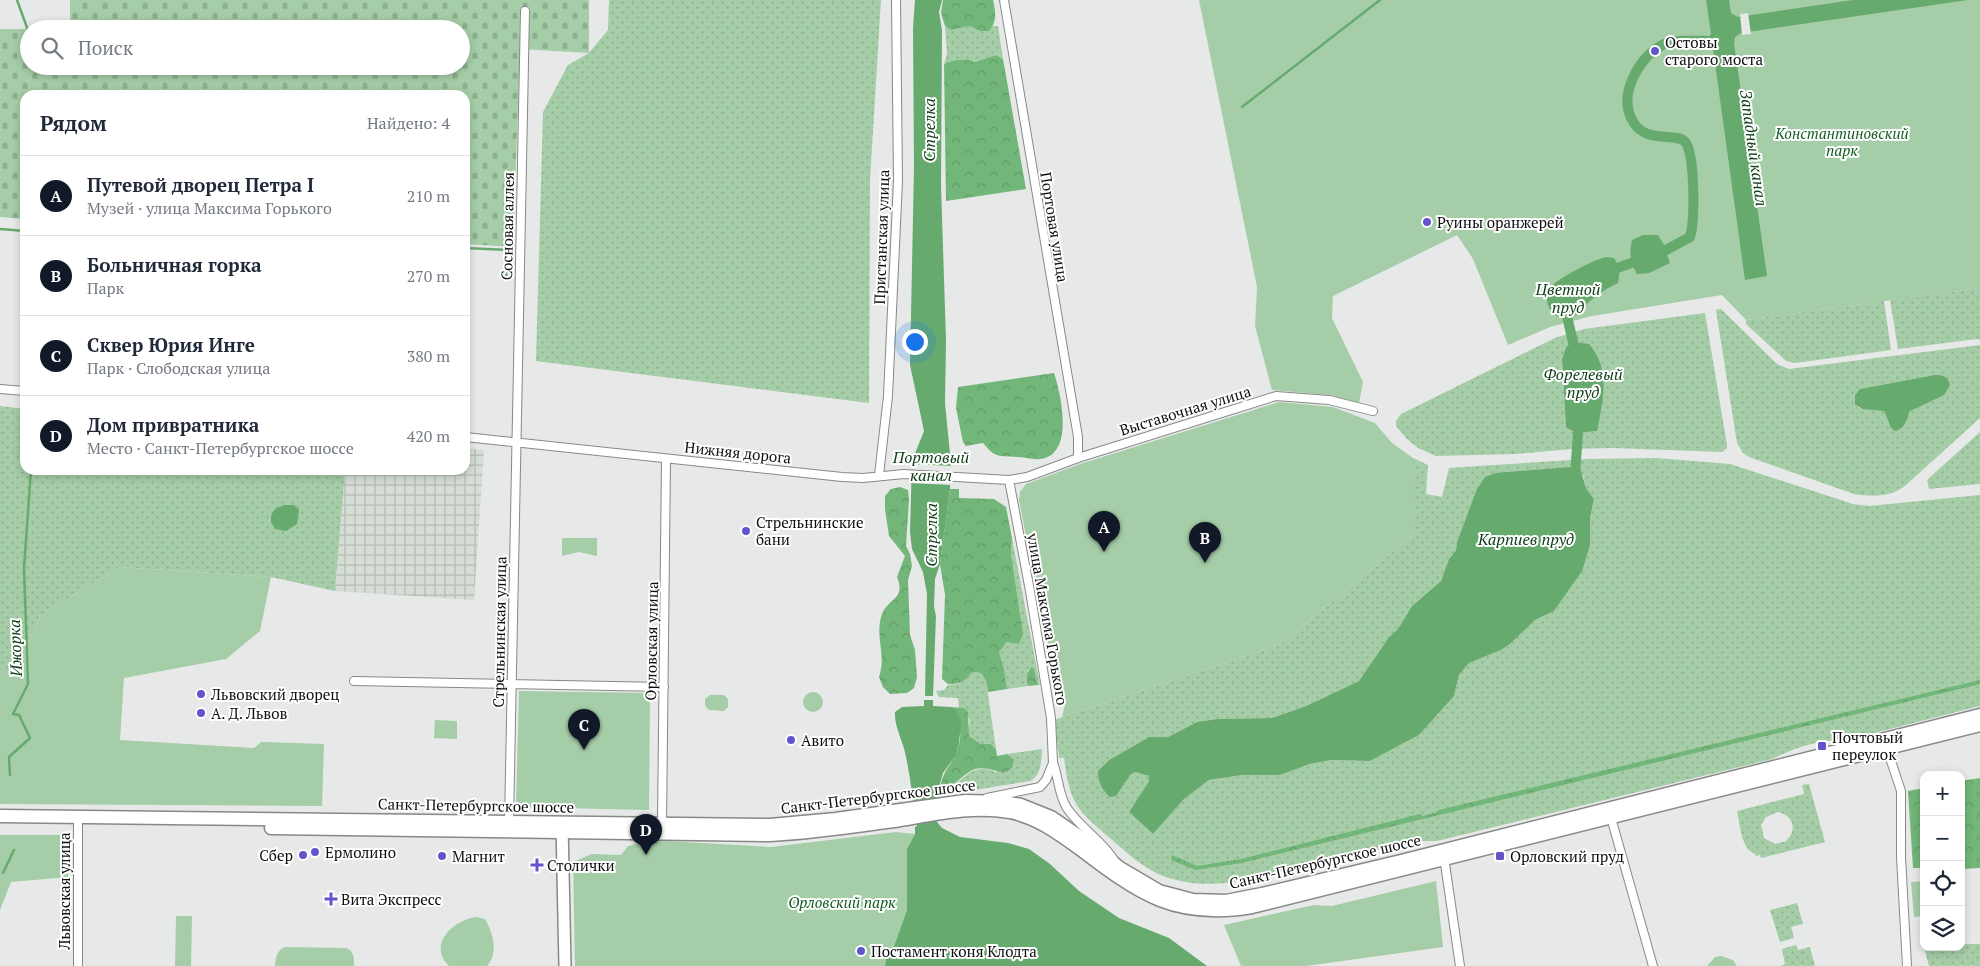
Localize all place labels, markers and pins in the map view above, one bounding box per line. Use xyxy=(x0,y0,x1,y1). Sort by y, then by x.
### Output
place label: Остовы старого моста xyxy=(1665,32,1763,69)
marker: Остовы старого моста xyxy=(1649,45,1661,57)
place label: Руины оранжерей xyxy=(1437,212,1564,232)
marker: Руины оранжерей xyxy=(1421,216,1433,228)
pin: A xyxy=(1088,511,1120,552)
place label: Стрельнинские бани xyxy=(756,512,864,549)
pin: B xyxy=(1189,522,1221,563)
marker: Стрельнинские бани xyxy=(740,525,752,537)
place label: Львовский дворец xyxy=(210,684,339,704)
marker: Львовский дворец xyxy=(195,688,207,700)
place label: А. Д. Львов xyxy=(211,703,288,723)
marker: А. Д. Львов xyxy=(195,707,207,719)
pin: C xyxy=(568,709,600,750)
place label: Почтовый переулок xyxy=(1832,727,1903,764)
place label: Авито xyxy=(801,730,844,750)
marker: Авито xyxy=(785,734,797,746)
marker: Почтовый переулок xyxy=(1816,740,1828,752)
pin: D xyxy=(630,814,662,855)
place label: Ермолино xyxy=(325,842,396,862)
place label: Сбер xyxy=(259,845,293,865)
marker: Ермолино xyxy=(309,846,321,858)
place label: Магнит xyxy=(452,846,505,866)
place label: Орловский пруд xyxy=(1510,846,1624,866)
marker: Сбер xyxy=(297,849,309,861)
marker: Магнит xyxy=(436,850,448,862)
marker: Орловский пруд xyxy=(1494,850,1506,862)
place label: Столички xyxy=(547,855,615,875)
marker: Столички xyxy=(531,859,543,871)
place label: Вита Экспресс xyxy=(341,889,441,909)
marker: Вита Экспресс xyxy=(325,893,337,905)
place label: Постамент коня Клодта xyxy=(871,941,1037,961)
marker: Постамент коня Клодта xyxy=(855,945,867,957)

